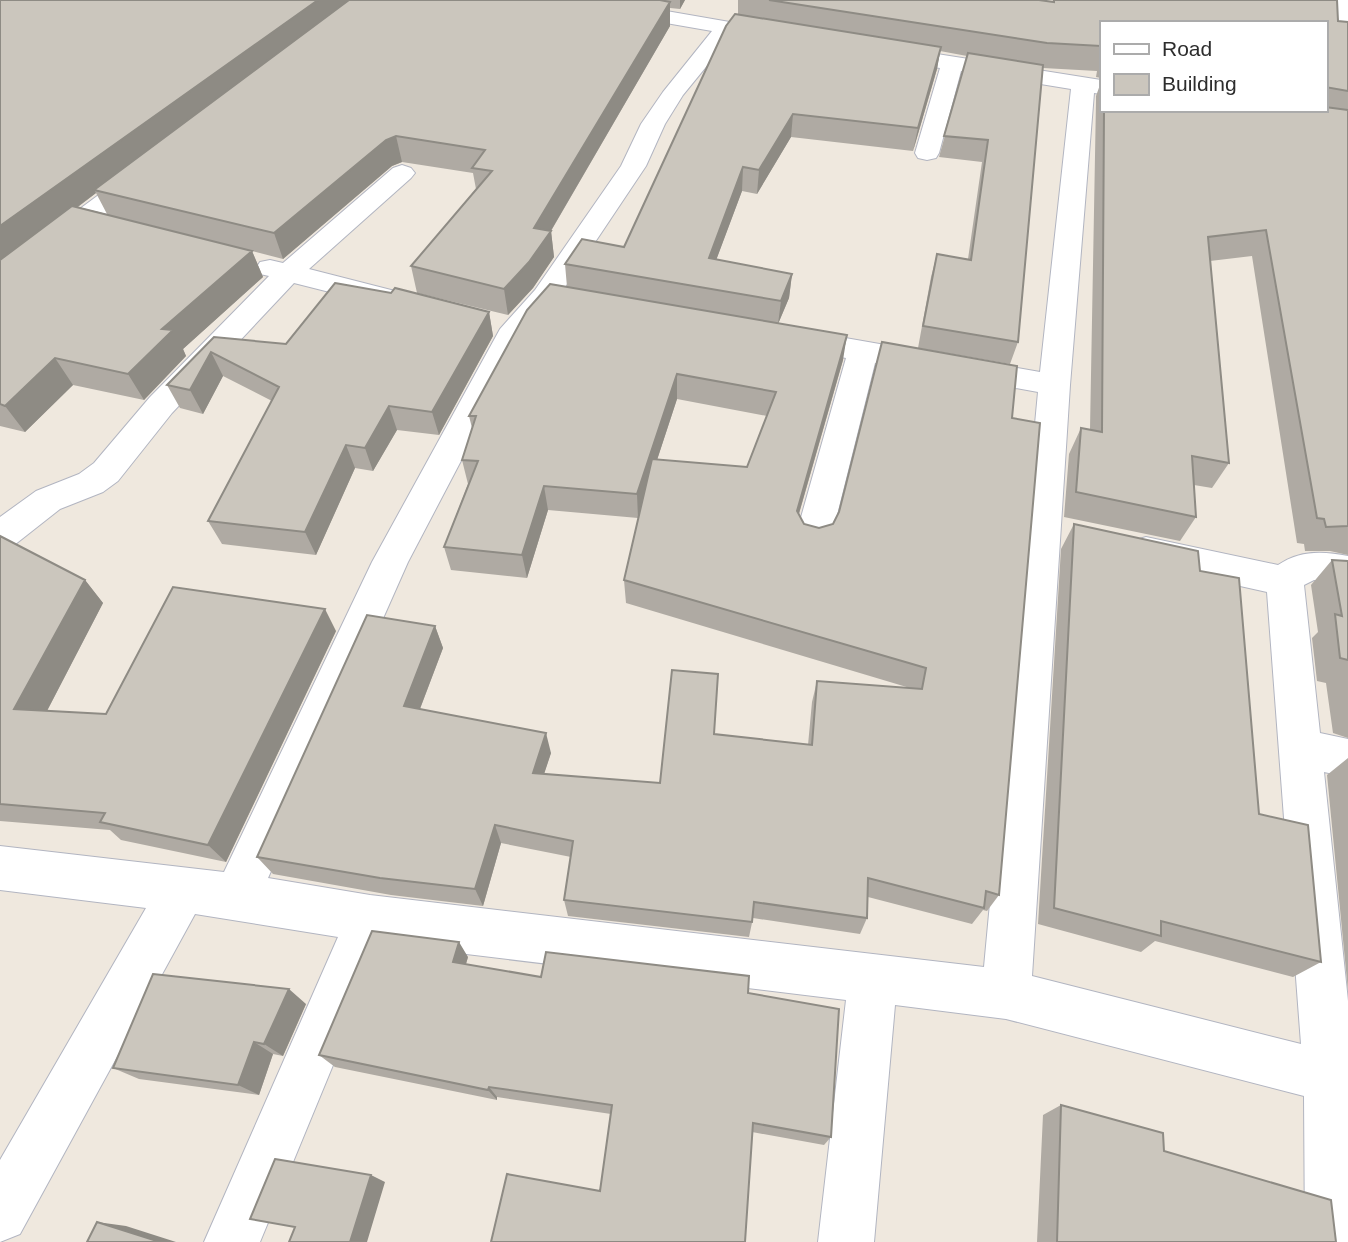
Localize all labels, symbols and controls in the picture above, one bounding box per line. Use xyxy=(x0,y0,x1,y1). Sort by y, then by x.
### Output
legend xyxy=(1100,21,1327,112)
text: Road xyxy=(1162,37,1212,60)
text: Building xyxy=(1162,72,1237,95)

